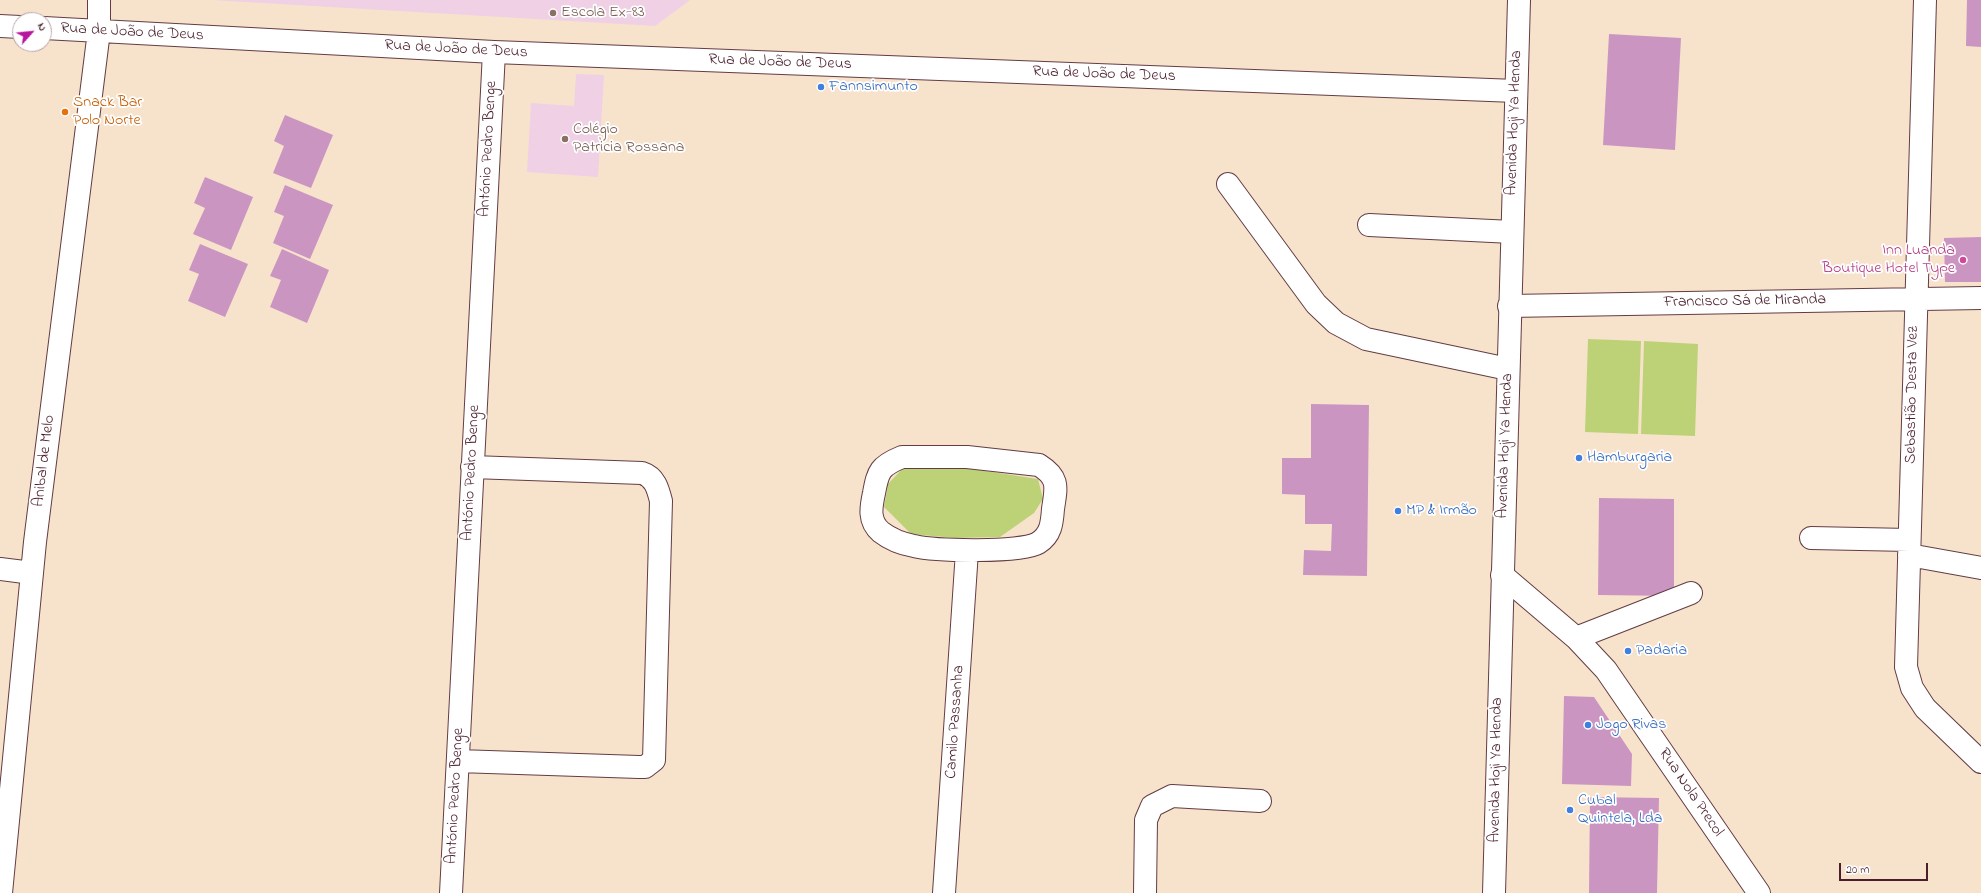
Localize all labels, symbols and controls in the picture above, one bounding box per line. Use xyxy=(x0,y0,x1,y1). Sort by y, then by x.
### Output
place label: Escola Ex-83 xyxy=(561,3,645,23)
marker: Escola Ex-83 xyxy=(548,8,558,18)
north arrow xyxy=(12,12,52,52)
text: N xyxy=(33,20,51,34)
street label: Rua de João de Deus xyxy=(60,20,204,46)
street label: Rua de João de Deus xyxy=(384,37,528,63)
street label: Avenida Hoji Ya Henda xyxy=(1503,50,1527,196)
street label: Rua de João de Deus xyxy=(708,51,852,75)
street label: Rua de João de Deus xyxy=(1032,63,1176,87)
place label: Fannsimunto xyxy=(829,77,918,97)
street label: António Pedro Benge xyxy=(476,80,502,218)
marker: Fannsimunto xyxy=(816,82,826,92)
place label: Snack Bar Polo Norte xyxy=(73,93,142,131)
marker: Snack Bar Polo Norte xyxy=(60,107,70,117)
place label: Colégio Patricia Rossana xyxy=(573,120,684,158)
marker: Colégio Patricia Rossana xyxy=(560,134,570,144)
place label: Inn Luanda Boutique Hotel Type xyxy=(1822,241,1955,279)
marker: Inn Luanda Boutique Hotel Type xyxy=(1958,255,1968,265)
street label: Francisco Sá de Miranda xyxy=(1664,291,1826,313)
street label: Sebastião Desta Vez xyxy=(1902,326,1924,464)
street label: Avenida Hoji Ya Henda xyxy=(1494,373,1518,519)
street label: António Pedro Benge xyxy=(459,404,485,542)
street label: Anibal de Melo xyxy=(30,414,60,508)
place label: Hamburgaria xyxy=(1587,448,1672,468)
marker: Hamburgaria xyxy=(1574,453,1584,463)
place label: MP & Irmão xyxy=(1406,501,1477,521)
marker: MP & Irmão xyxy=(1393,506,1403,516)
place label: Padaria xyxy=(1636,641,1687,661)
marker: Padaria xyxy=(1623,646,1633,656)
street label: Camilo Passanha xyxy=(942,665,970,779)
street label: Avenida Hoji Ya Henda xyxy=(1486,697,1508,843)
place label: Jogo Rivas xyxy=(1596,715,1666,735)
marker: Jogo Rivas xyxy=(1583,720,1593,730)
street label: António Pedro Benge xyxy=(443,727,469,865)
street label: Rua Nola Precol xyxy=(1653,745,1727,841)
place label: Cubal Quintela, Lda xyxy=(1578,791,1662,829)
marker: Cubal Quintela, Lda xyxy=(1565,805,1575,815)
scale bar xyxy=(1841,855,1930,881)
text: 20 m xyxy=(1846,861,1869,879)

